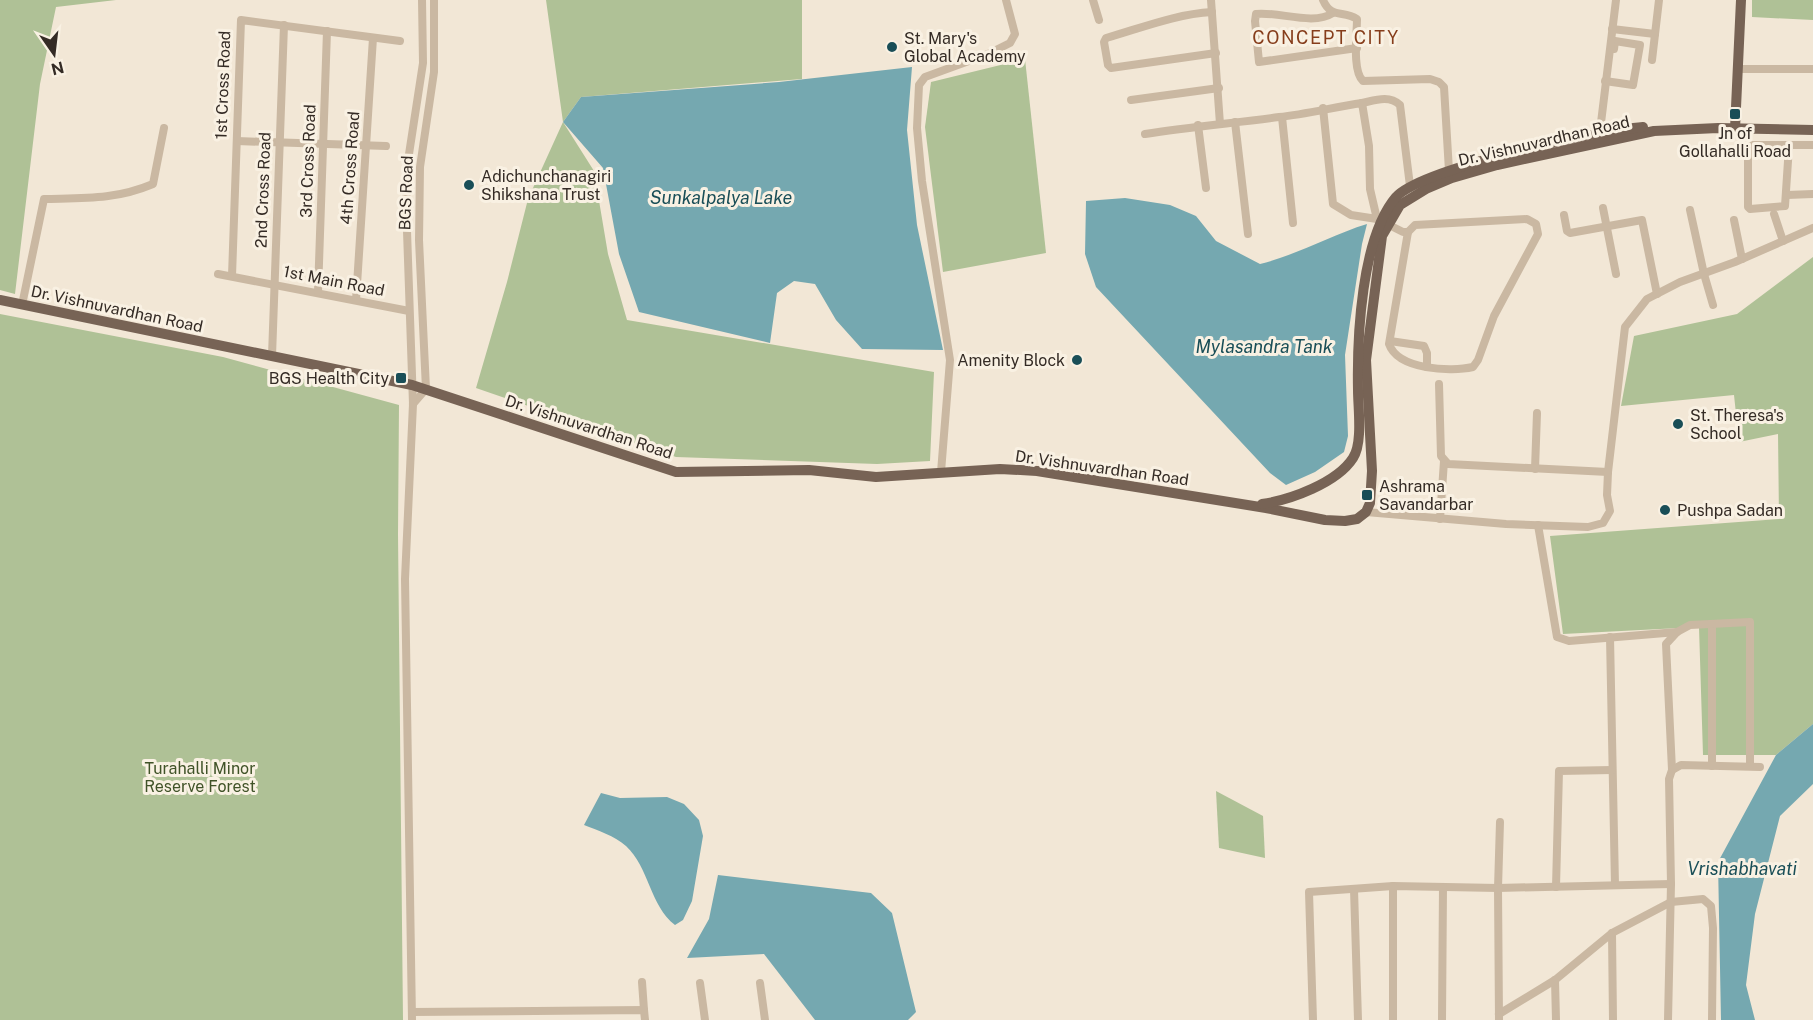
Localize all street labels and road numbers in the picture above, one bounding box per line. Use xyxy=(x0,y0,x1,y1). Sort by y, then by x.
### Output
street label: 1st Cross Road xyxy=(212,30,234,140)
street label: 3rd Cross Road xyxy=(297,104,319,218)
street label: 4th Cross Road xyxy=(337,111,363,225)
street label: Dr. Vishnuvardhan Road xyxy=(1456,112,1632,170)
street label: 2nd Cross Road xyxy=(251,132,275,248)
street label: BGS Road xyxy=(395,155,417,231)
street label: 1st Main Road xyxy=(282,262,386,300)
street label: Dr. Vishnuvardhan Road xyxy=(29,281,205,337)
street label: Dr. Vishnuvardhan Road xyxy=(503,391,675,463)
street label: Dr. Vishnuvardhan Road xyxy=(1014,446,1190,490)

